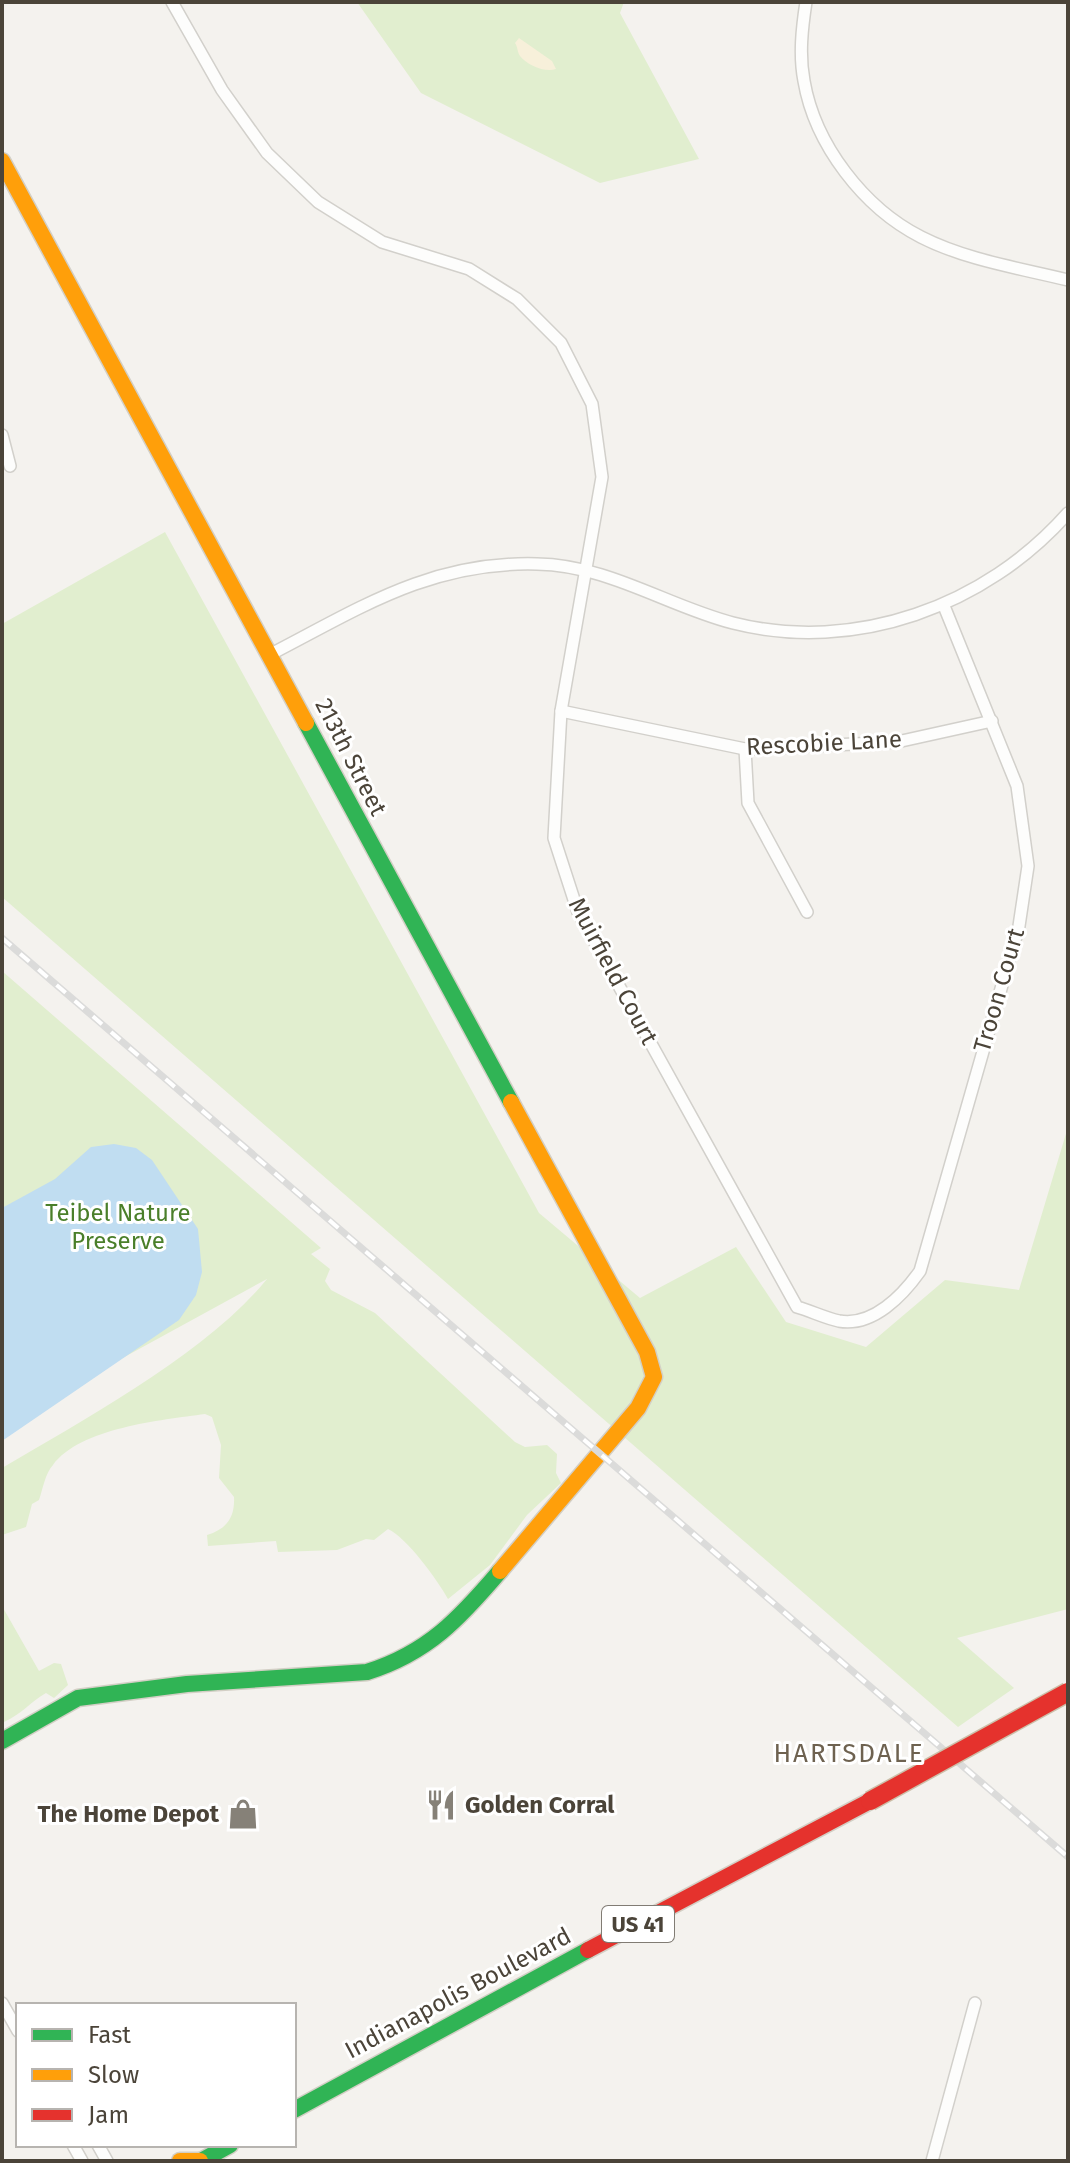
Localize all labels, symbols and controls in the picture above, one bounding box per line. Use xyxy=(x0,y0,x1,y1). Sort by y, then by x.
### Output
street label: 213th Street xyxy=(310,694,393,821)
street label: Rescobie Lane xyxy=(745,725,903,761)
street label: Muirfield Court xyxy=(563,893,664,1049)
street label: Troon Court xyxy=(968,925,1030,1055)
park label: Teibel Nature Preserve xyxy=(45,1199,191,1255)
district label: HARTSDALE xyxy=(773,1738,925,1769)
restaurant icon: Golden Corral xyxy=(424,1788,458,1822)
place label: Golden Corral xyxy=(465,1791,615,1819)
shop icon: The Home Depot xyxy=(226,1797,260,1831)
place label: The Home Depot xyxy=(38,1800,220,1828)
road number: US 41 xyxy=(602,1906,674,1942)
street label: Indianapolis Boulevard xyxy=(340,1921,576,2065)
legend xyxy=(16,2003,296,2147)
text: Fast xyxy=(88,2021,131,2049)
text: Slow xyxy=(88,2061,139,2089)
text: Jam xyxy=(88,2101,129,2129)

